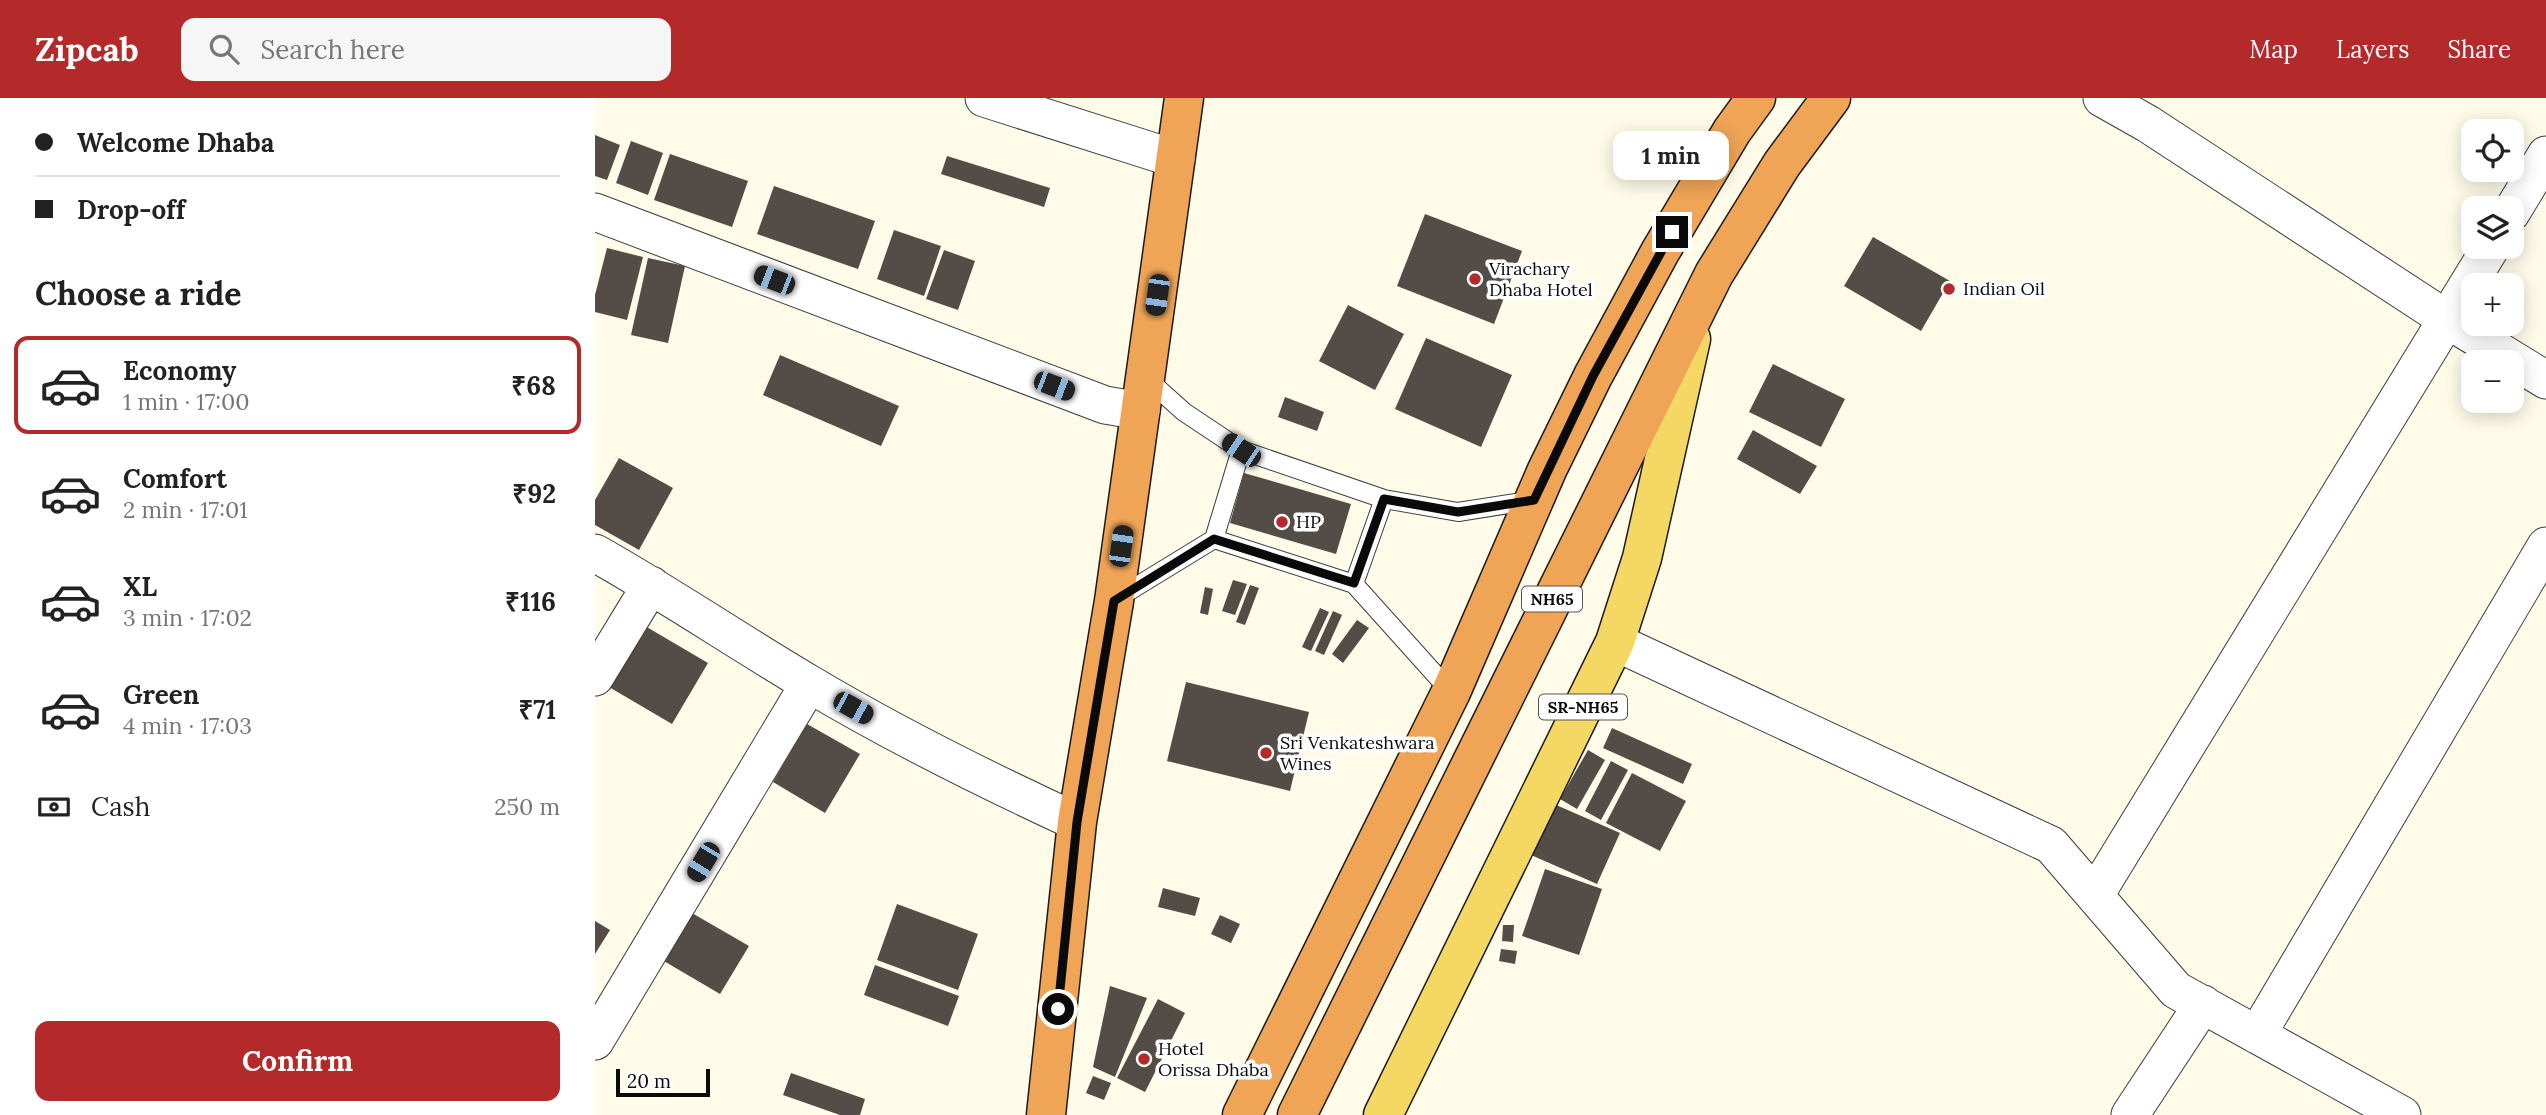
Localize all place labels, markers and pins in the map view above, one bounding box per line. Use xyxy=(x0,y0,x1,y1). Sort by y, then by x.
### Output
place label: Virachary Dhaba Hotel xyxy=(1488,257,1593,301)
marker: Virachary Dhaba Hotel xyxy=(1467,271,1483,287)
place label: Indian Oil xyxy=(1963,277,2045,300)
marker: Indian Oil xyxy=(1941,281,1957,297)
place label: HP xyxy=(1296,510,1321,533)
marker: HP xyxy=(1274,514,1290,530)
place label: Sri Venkateshwara Wines xyxy=(1280,731,1434,775)
marker: Sri Venkateshwara Wines xyxy=(1258,745,1274,761)
place label: Hotel Orissa Dhaba xyxy=(1158,1037,1269,1081)
marker: Hotel Orissa Dhaba xyxy=(1136,1051,1152,1067)

